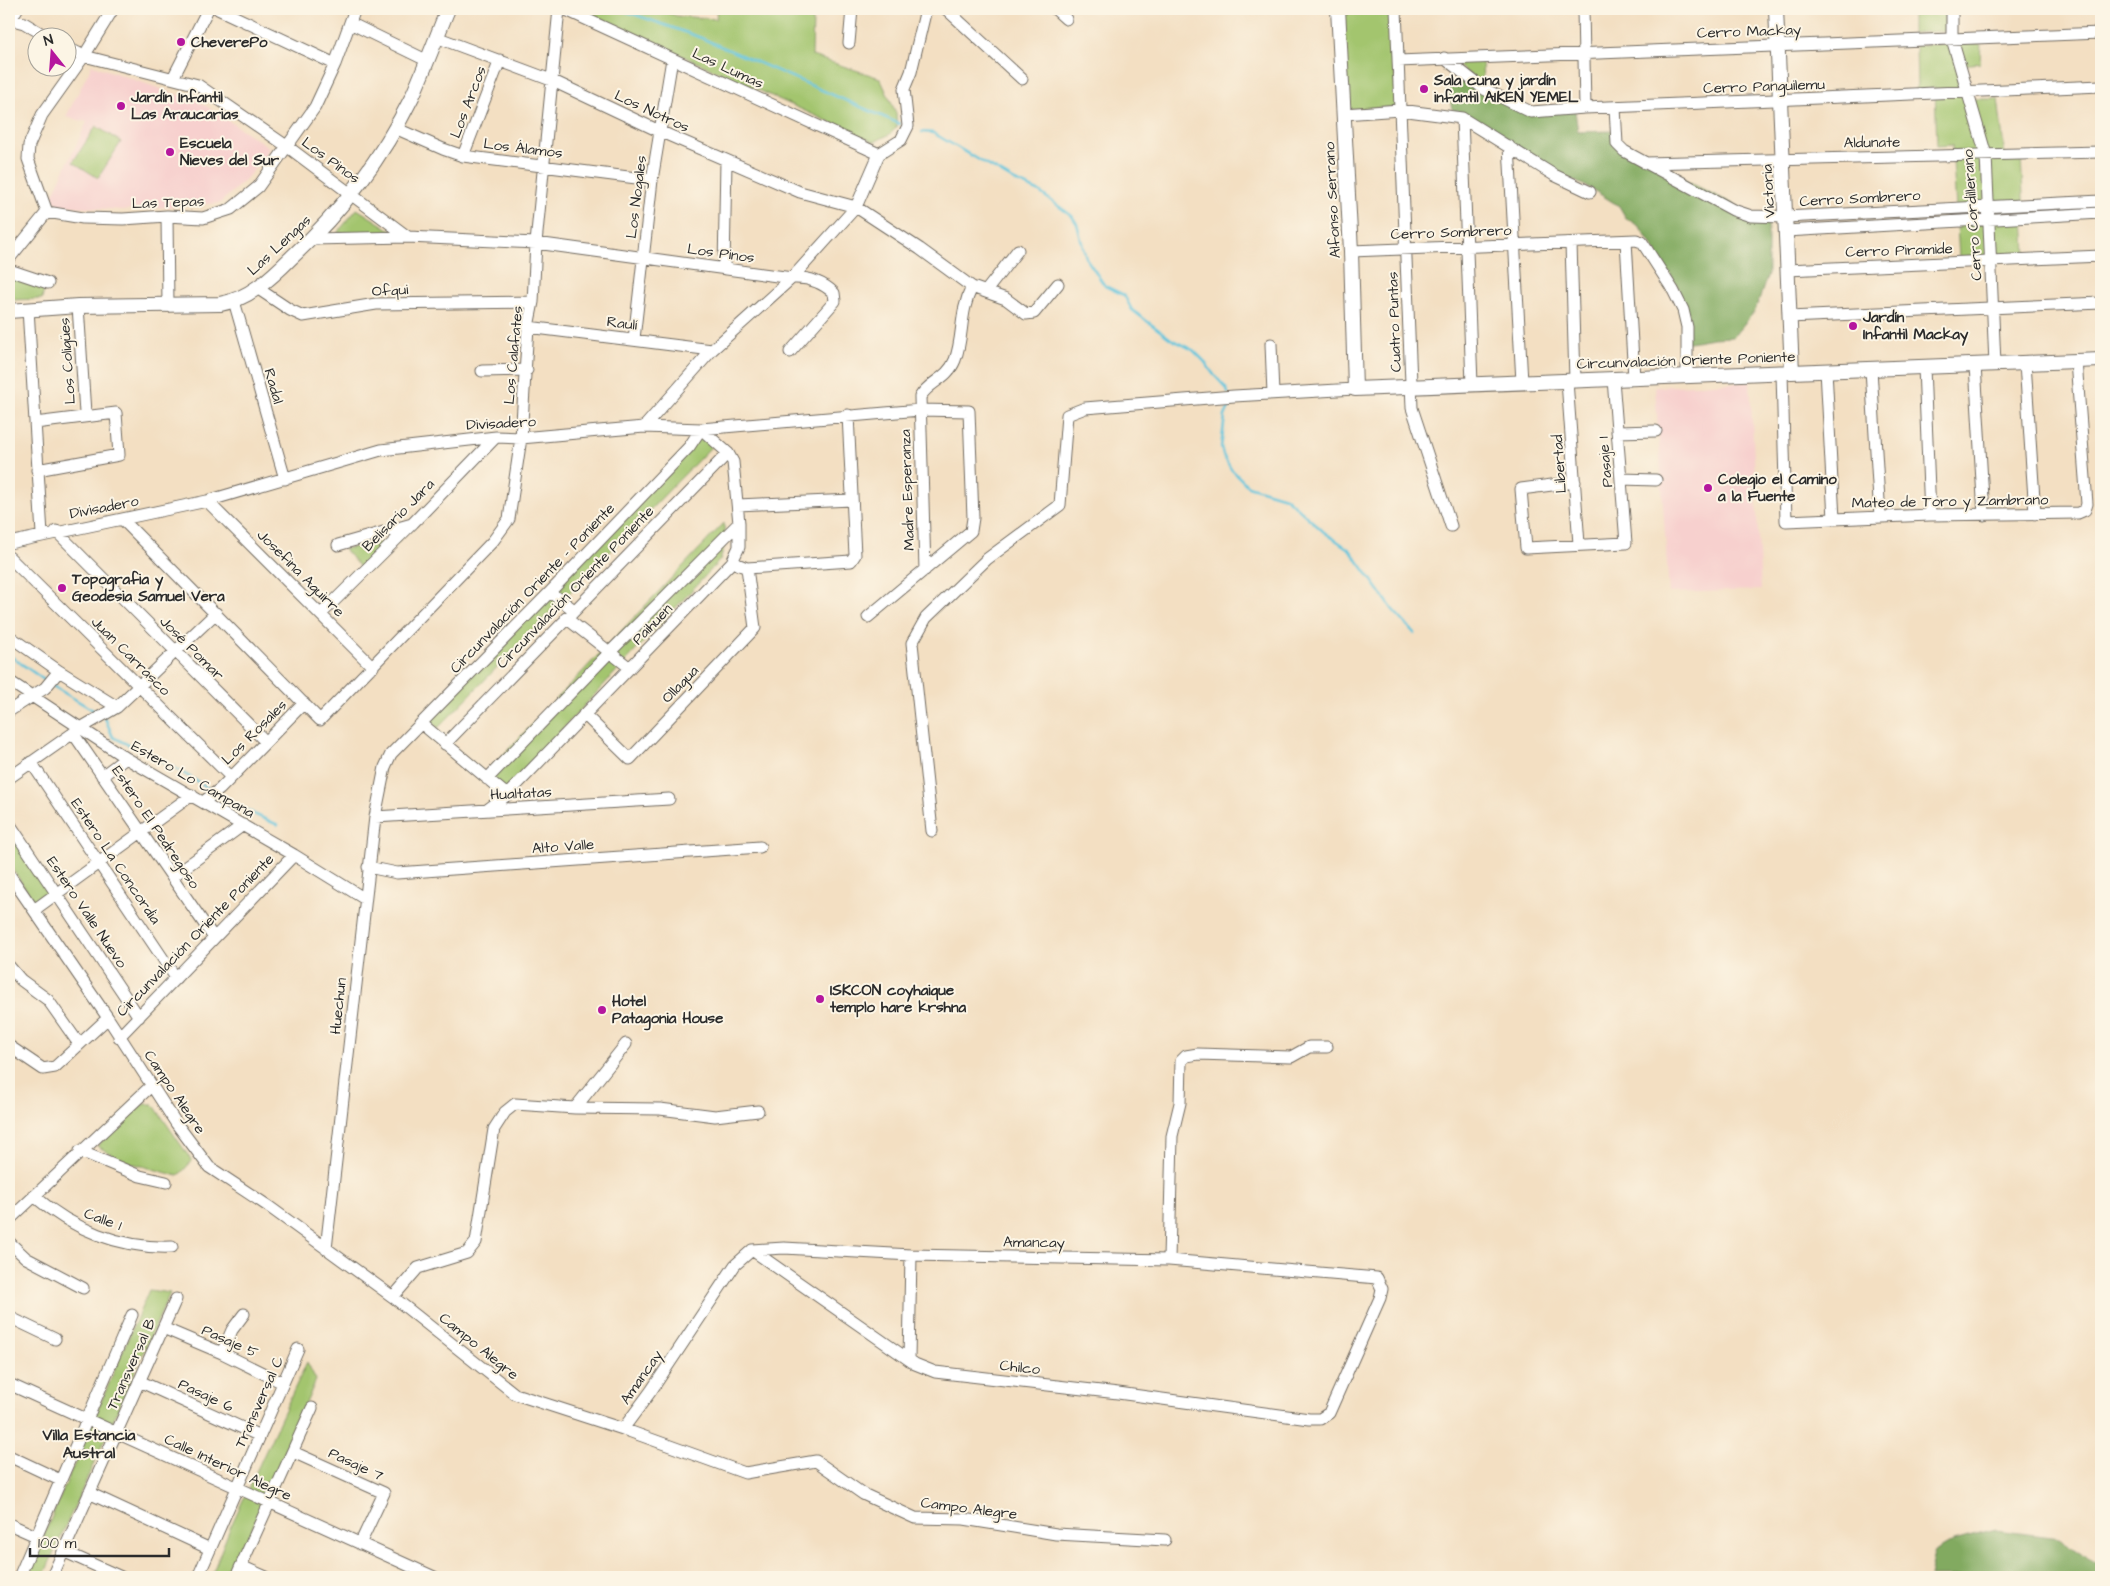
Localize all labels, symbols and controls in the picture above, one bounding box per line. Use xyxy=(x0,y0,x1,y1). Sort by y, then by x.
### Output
street label: Cerro Mackay xyxy=(1697,19,1802,45)
north arrow xyxy=(28,28,78,78)
text: N xyxy=(41,30,56,51)
place label: CheverePo xyxy=(191,32,268,53)
marker: CheverePo xyxy=(175,36,187,48)
street label: Las Lumas xyxy=(689,43,767,94)
street label: Los Arcos xyxy=(445,63,492,141)
place label: Sala cuna y jardín infantil AIKEN YEMEL xyxy=(1433,70,1579,108)
street label: Cerro Panguilemu xyxy=(1703,74,1826,100)
marker: Sala cuna y jardín infantil AIKEN YEMEL xyxy=(1418,83,1430,95)
street label: Los Notros xyxy=(611,85,693,138)
place label: Jardín Infantil Las Araucarias xyxy=(130,87,239,125)
marker: Jardín Infantil Las Araucarias xyxy=(115,100,127,112)
street label: Los Pinos xyxy=(297,132,365,189)
street label: Aldunate xyxy=(1844,132,1900,153)
place label: Escuela Nieves del Sur xyxy=(180,133,280,171)
street label: Los Álamos xyxy=(482,133,564,164)
street label: Alfonso Serrano xyxy=(1319,141,1346,259)
marker: Escuela Nieves del Sur xyxy=(164,146,176,158)
street label: Cerro Cordillerano xyxy=(1957,148,1988,281)
street label: Los Nogales xyxy=(621,154,653,240)
street label: Victoria xyxy=(1757,163,1780,218)
street label: Cerro Sombrero xyxy=(1799,185,1922,212)
street label: Las Tepas xyxy=(131,191,205,214)
street label: Las Lengas xyxy=(243,210,317,281)
street label: Cerro Sombrero xyxy=(1390,220,1512,245)
street label: Los Pinos xyxy=(686,238,756,269)
street label: Cerro Piramide xyxy=(1845,238,1953,263)
street label: Cuatro Puntas xyxy=(1382,271,1407,373)
street label: Ofqui xyxy=(371,279,410,302)
street label: Los Calafates xyxy=(499,304,528,405)
place label: Jardín Infantil Mackay xyxy=(1862,307,1969,346)
street label: Raulí xyxy=(605,311,639,336)
street label: Los Coligües xyxy=(54,316,82,405)
marker: Jardín Infantil Mackay xyxy=(1847,320,1859,332)
street label: Circunvalación Oriente Poniente xyxy=(1576,346,1796,375)
street label: Radal xyxy=(258,366,289,406)
street label: Divisadero xyxy=(466,411,537,436)
street label: Madre Esperanza xyxy=(895,429,920,551)
street label: Libertad xyxy=(1547,434,1572,494)
street label: Pasaje 1 xyxy=(1593,436,1618,488)
place label: Colegio el Camino a la Fuente xyxy=(1717,469,1837,507)
street label: Belisario Jara xyxy=(357,474,440,556)
marker: Colegio el Camino a la Fuente xyxy=(1702,482,1714,494)
street label: Mateo de Toro y Zambrano xyxy=(1852,489,2049,515)
street label: Divisadero xyxy=(68,490,141,524)
street label: Circunvalación Oriente - Poniente xyxy=(445,499,620,678)
street label: Circunvalación Oriente Poniente xyxy=(492,501,659,673)
street label: Josefina Aguirre xyxy=(251,525,349,623)
place label: Topografia y Geodesia Samuel Vera xyxy=(71,569,225,607)
marker: Topografia y Geodesia Samuel Vera xyxy=(56,582,68,594)
street label: Paihuen xyxy=(627,599,678,650)
street label: José Pomar xyxy=(155,611,229,685)
street label: Juan Carrasco xyxy=(86,612,175,701)
street label: Ollagua xyxy=(657,660,705,709)
street label: Los Rosales xyxy=(217,695,292,770)
street label: Estero Lo Campana xyxy=(127,736,259,824)
street label: Estero El Pedregoso xyxy=(106,762,205,894)
street label: Hualtatas xyxy=(490,781,553,806)
street label: Estero La Concordia xyxy=(66,794,166,929)
street label: Alto Valle xyxy=(531,834,595,859)
street label: Circunvalación Oriente Poniente xyxy=(112,849,279,1021)
street label: Estero Valle Nuevo xyxy=(41,852,132,973)
street label: Huechun xyxy=(325,976,352,1035)
place label: ISKCON coyhaique templo hare krshna xyxy=(829,980,966,1018)
place label: Hotel Patagonia House xyxy=(612,991,723,1031)
marker: ISKCON coyhaique templo hare krshna xyxy=(814,993,826,1005)
marker: Hotel Patagonia House xyxy=(596,1004,608,1016)
street label: Campo Alegre xyxy=(138,1046,210,1139)
street label: Calle 1 xyxy=(81,1203,125,1236)
street label: Amancay xyxy=(1003,1231,1065,1255)
street label: Campo Alegre xyxy=(434,1308,523,1386)
street label: Transversal B xyxy=(102,1315,161,1414)
street label: Pasaje 5 xyxy=(198,1320,262,1363)
street label: Amancay xyxy=(615,1346,669,1409)
street label: Transversal C xyxy=(230,1353,289,1452)
street label: Chilco xyxy=(999,1355,1042,1380)
street label: Pasaje 6 xyxy=(175,1374,237,1418)
district label: Villa Estancia Austral xyxy=(42,1424,136,1464)
street label: Calle Interior Alegre xyxy=(160,1429,295,1507)
street label: Pasaje 7 xyxy=(325,1443,387,1486)
street label: Campo Alegre xyxy=(919,1492,1018,1526)
scale bar xyxy=(30,1526,169,1558)
text: 100 m xyxy=(38,1533,77,1554)

